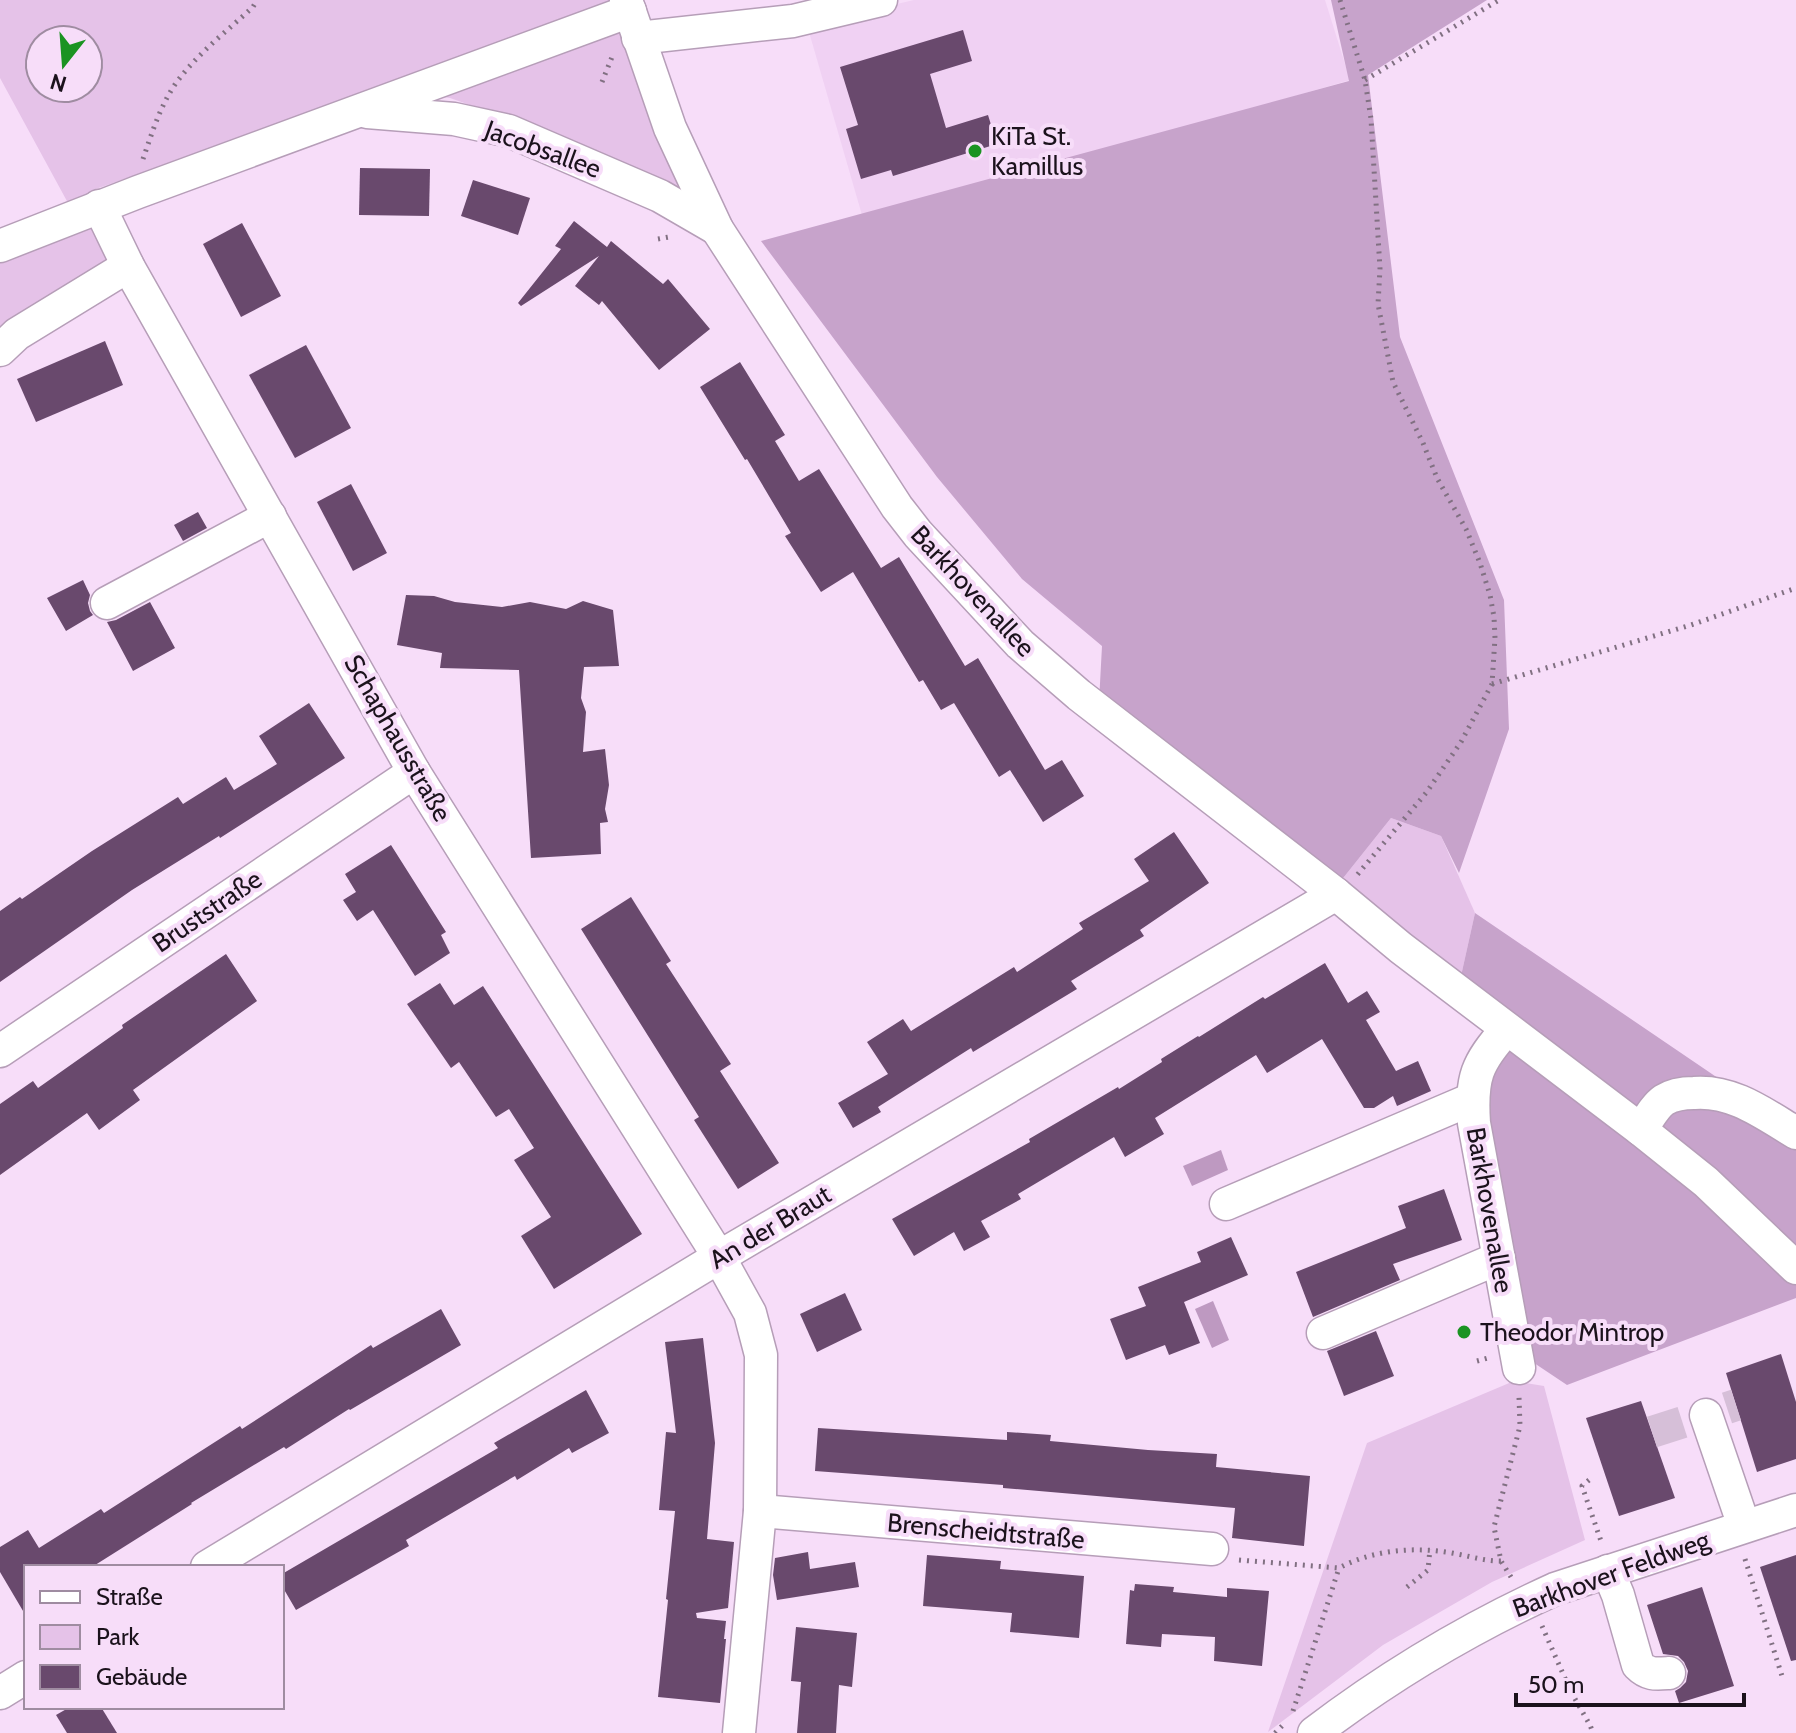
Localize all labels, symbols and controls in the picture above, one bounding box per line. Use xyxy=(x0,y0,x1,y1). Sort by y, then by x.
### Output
north arrow xyxy=(24,24,104,104)
text: N xyxy=(47,67,70,98)
street label: Jacobsallee xyxy=(480,113,605,185)
place label: KiTa St. Kamillus xyxy=(991,120,1083,182)
marker: KiTa St. Kamillus xyxy=(966,142,984,160)
street label: Barkhovenallee xyxy=(904,519,1042,663)
street label: Schaphausstraße xyxy=(337,649,459,827)
street label: Bruststraße xyxy=(146,863,268,959)
street label: Barkhovenallee xyxy=(1460,1125,1520,1295)
street label: An der Braut xyxy=(703,1178,837,1276)
place label: Theodor Mintrop xyxy=(1480,1316,1664,1348)
marker: Theodor Mintrop xyxy=(1455,1323,1473,1341)
street label: Brenscheidtstraße xyxy=(886,1506,1086,1556)
street label: Barkhover Feldweg xyxy=(1508,1523,1715,1624)
legend xyxy=(24,1565,284,1709)
text: Straße xyxy=(96,1582,163,1611)
text: Park xyxy=(96,1622,139,1651)
scale bar xyxy=(1516,1657,1744,1707)
text: Gebäude xyxy=(96,1662,187,1691)
text: 50 m xyxy=(1528,1670,1584,1699)

